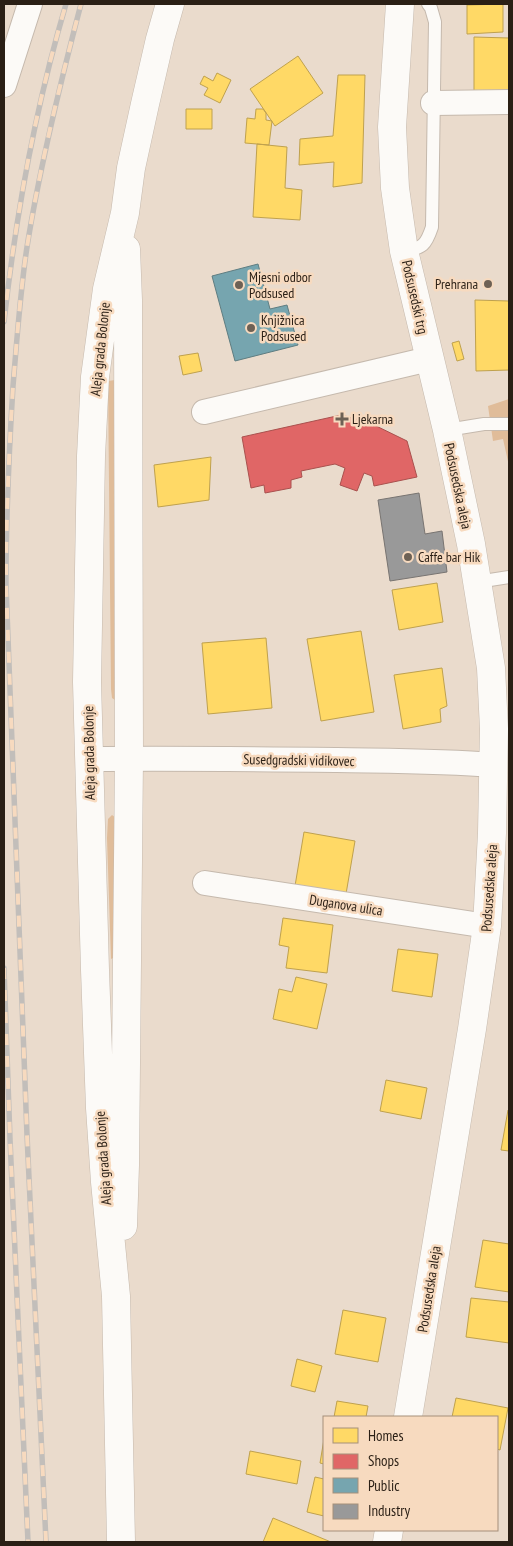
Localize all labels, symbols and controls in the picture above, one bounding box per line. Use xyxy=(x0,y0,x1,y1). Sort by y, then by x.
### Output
street label: Podsusedski trg xyxy=(398,258,432,336)
place label: Mjesni odbor Podsused xyxy=(249,268,312,302)
place label: Prehrana xyxy=(435,275,478,293)
marker: Prehrana xyxy=(482,278,494,290)
marker: Mjesni odbor Podsused xyxy=(233,279,245,291)
street label: Aleja grada Bolonje xyxy=(86,301,114,397)
place label: Knjižnica Podsused xyxy=(261,311,306,345)
marker: Knjižnica Podsused xyxy=(245,322,257,334)
place label: Ljekarna xyxy=(352,410,393,428)
marker: Ljekarna xyxy=(336,413,348,425)
street label: Podsusedska aleja xyxy=(440,441,476,531)
place label: Caffe bar Hik xyxy=(418,548,481,566)
marker: Caffe bar Hik xyxy=(402,551,414,563)
street label: Aleja grada Bolonje xyxy=(79,706,99,800)
street label: Susedgradski vidikovec xyxy=(243,750,355,770)
street label: Podsusedska aleja xyxy=(477,844,501,932)
street label: Duganova ulica xyxy=(308,890,384,920)
street label: Aleja grada Bolonje xyxy=(91,1110,115,1206)
street label: Podsusedska aleja xyxy=(413,1244,445,1334)
legend xyxy=(323,1416,498,1531)
text: Homes xyxy=(368,1426,404,1445)
text: Shops xyxy=(368,1451,399,1470)
text: Public xyxy=(368,1476,400,1495)
text: Industry xyxy=(368,1501,410,1520)

